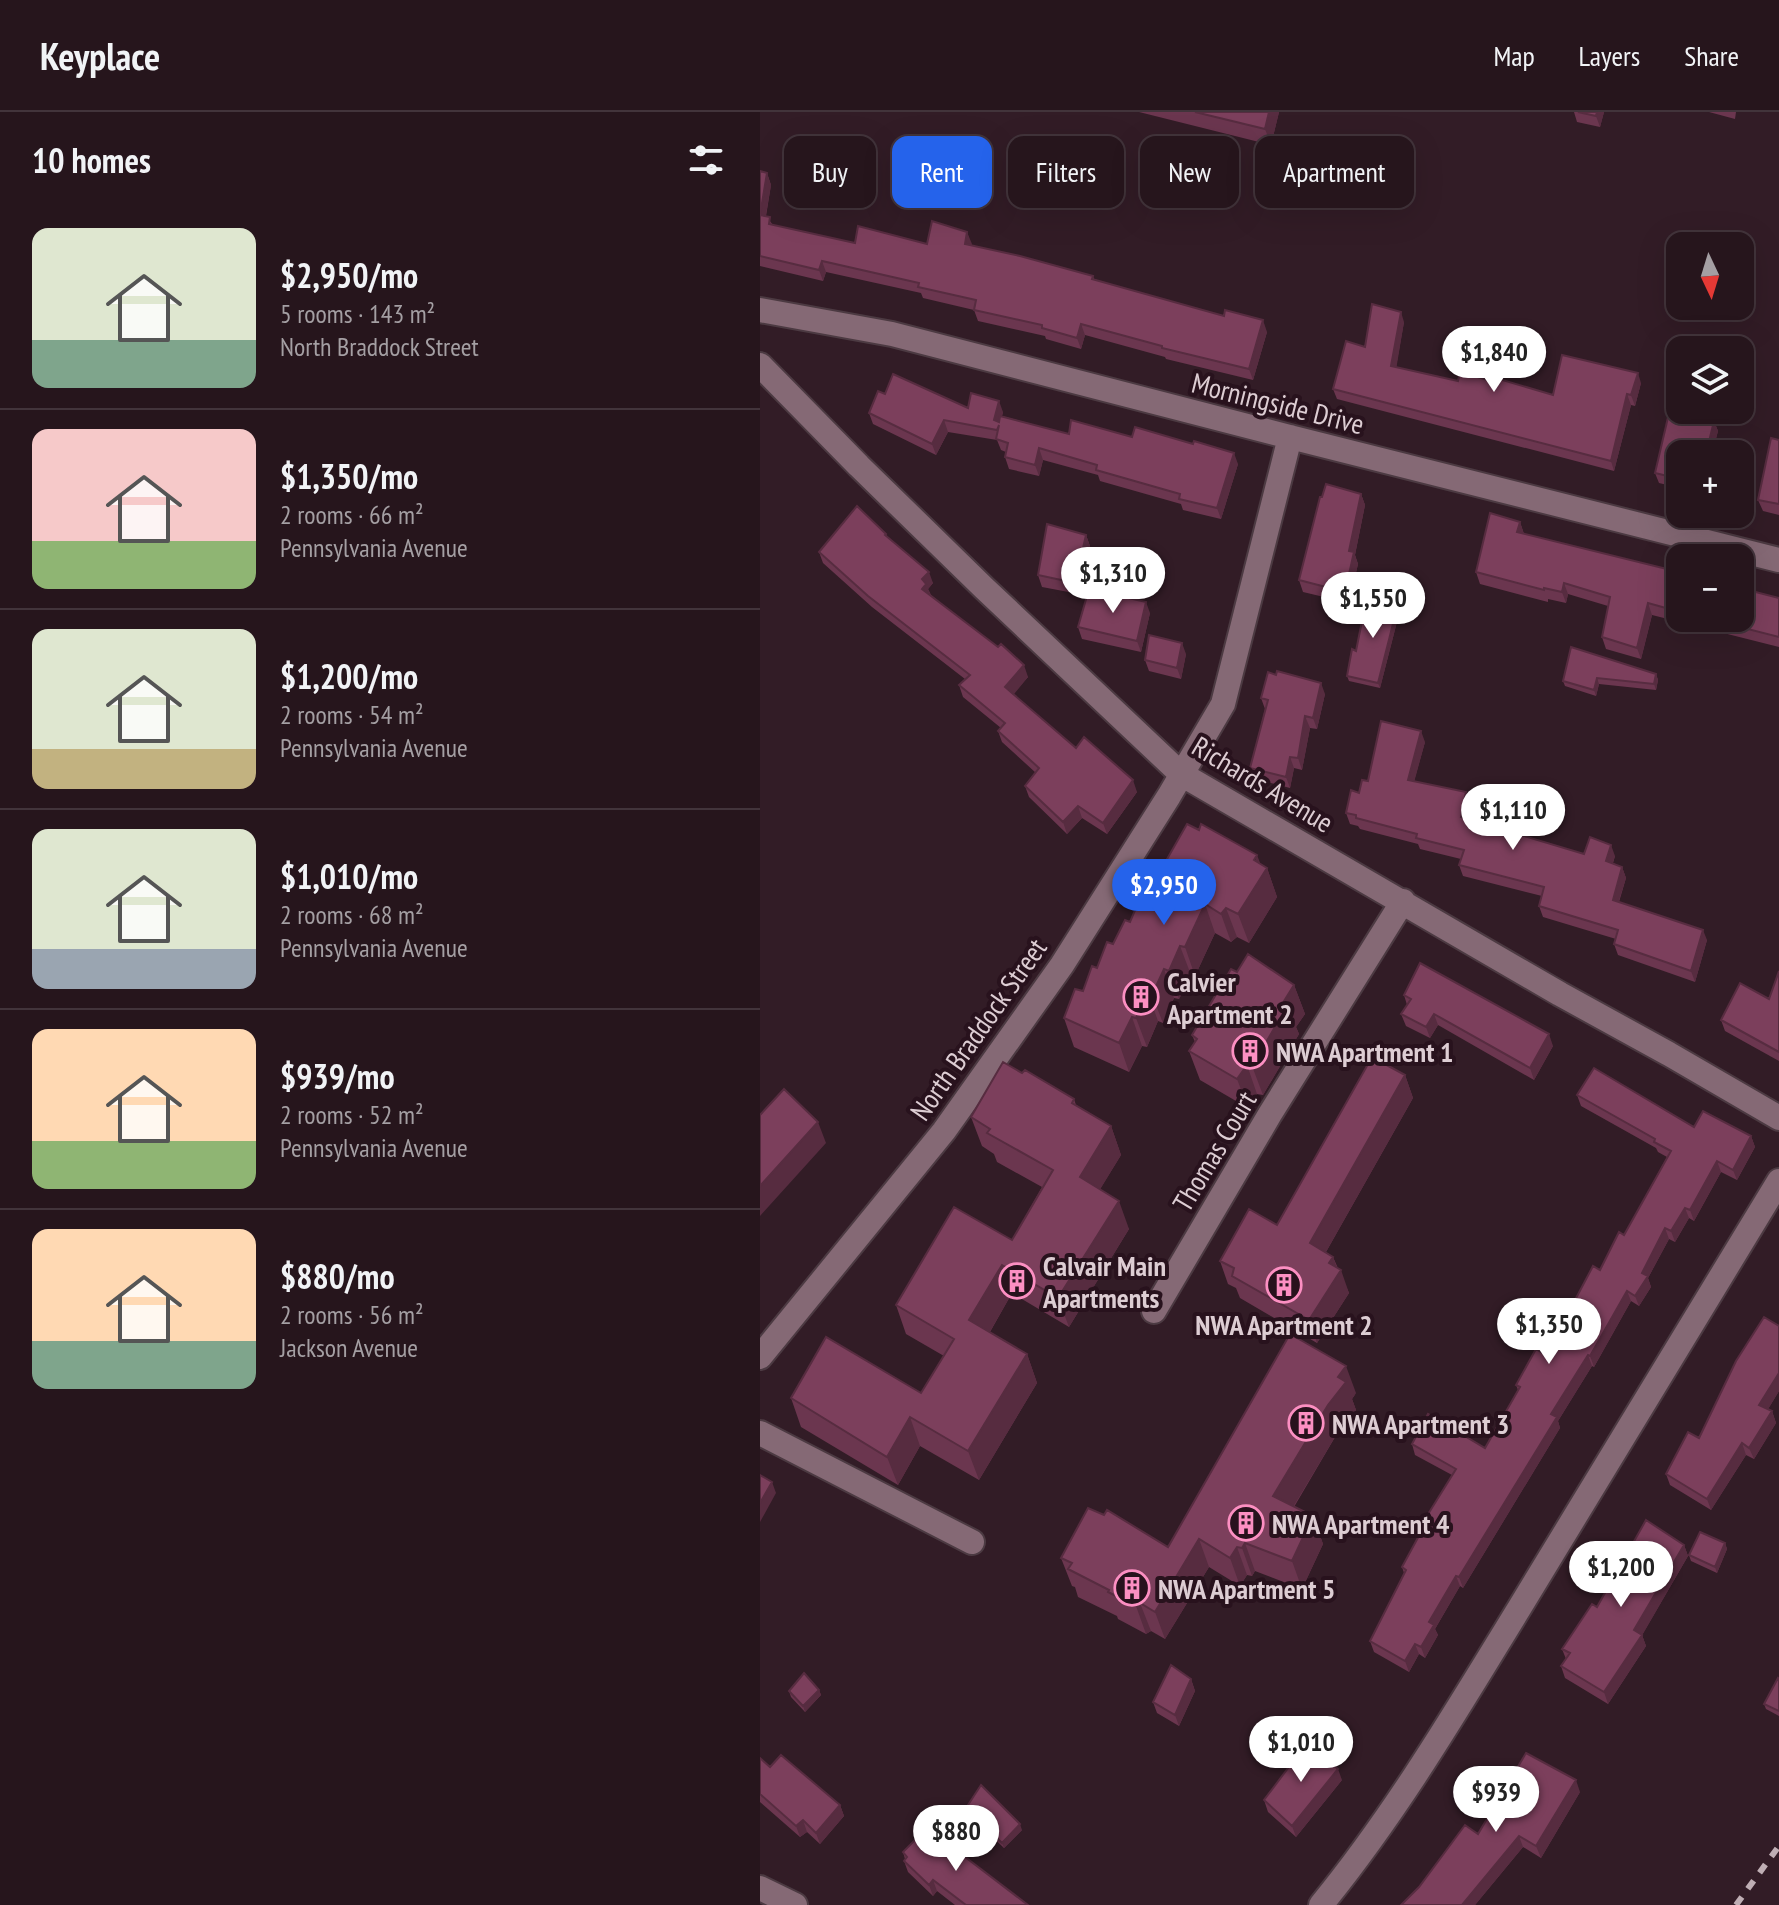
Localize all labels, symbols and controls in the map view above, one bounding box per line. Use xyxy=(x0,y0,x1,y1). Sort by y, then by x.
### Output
text: Keyplace xyxy=(40,31,160,80)
text: Map xyxy=(1493,37,1535,74)
text: Layers xyxy=(1579,37,1640,74)
text: Share xyxy=(1684,37,1739,74)
chip: Buy xyxy=(784,136,876,208)
chip: Rent xyxy=(892,136,992,208)
chip: Filters xyxy=(1008,136,1124,208)
chip: New xyxy=(1140,136,1239,208)
chip: Apartment xyxy=(1255,136,1414,208)
text: 10 homes xyxy=(32,138,151,182)
icon: filters xyxy=(684,138,728,182)
north arrow xyxy=(1666,232,1754,320)
map controls xyxy=(1666,232,1754,632)
text: $2,950/mo xyxy=(280,253,418,297)
icon: home xyxy=(96,260,192,356)
text: 5 rooms · 143 m² xyxy=(280,297,435,330)
pin: $1,840 xyxy=(1429,326,1559,394)
text: North Braddock Street xyxy=(280,330,479,363)
text: $1,840 xyxy=(1460,335,1528,368)
button: layers xyxy=(1666,336,1754,424)
street label: Morningside Drive xyxy=(1188,364,1368,442)
button: + xyxy=(1666,440,1754,528)
text: $1,350/mo xyxy=(280,454,418,498)
icon: home xyxy=(96,461,192,557)
text: 2 rooms · 66 m² xyxy=(280,498,424,531)
text: Pennsylvania Avenue xyxy=(280,531,468,564)
button: − xyxy=(1666,544,1754,632)
pin: $1,310 xyxy=(1048,547,1178,615)
text: $1,310 xyxy=(1079,556,1147,589)
pin: $1,550 xyxy=(1308,572,1438,640)
text: $1,550 xyxy=(1339,581,1407,614)
text: $1,200/mo xyxy=(280,654,418,698)
icon: home xyxy=(96,661,192,757)
text: 2 rooms · 54 m² xyxy=(280,698,424,731)
street label: Richards Avenue xyxy=(1186,727,1340,841)
text: Pennsylvania Avenue xyxy=(280,731,468,764)
pin: $1,110 xyxy=(1448,784,1578,852)
text: $1,110 xyxy=(1479,793,1547,826)
text: $1,010/mo xyxy=(280,854,418,898)
pin: $2,950 xyxy=(1099,859,1229,927)
icon: home xyxy=(96,861,192,957)
text: $2,950 xyxy=(1130,868,1198,901)
text: 2 rooms · 68 m² xyxy=(280,898,424,931)
text: Pennsylvania Avenue xyxy=(280,931,468,964)
street label: North Braddock Street xyxy=(901,931,1055,1127)
place label: Calvier Apartment 2 xyxy=(1166,963,1293,1032)
building icon: Calvier Apartment 2 xyxy=(1122,978,1160,1016)
building icon: NWA Apartment 1 xyxy=(1231,1032,1269,1070)
place label: NWA Apartment 1 xyxy=(1276,1033,1453,1070)
text: $939/mo xyxy=(280,1054,395,1098)
icon: home xyxy=(96,1061,192,1157)
street label: Thomas Court xyxy=(1164,1084,1265,1218)
text: 2 rooms · 52 m² xyxy=(280,1098,424,1131)
text: Pennsylvania Avenue xyxy=(280,1131,468,1164)
place label: Calvair Main Apartments xyxy=(1042,1247,1166,1316)
text: $880/mo xyxy=(280,1254,395,1298)
icon: home xyxy=(96,1261,192,1357)
building icon: Calvair Main Apartments xyxy=(998,1262,1036,1300)
building icon: NWA Apartment 2 xyxy=(1265,1266,1303,1304)
text: 2 rooms · 56 m² xyxy=(280,1298,424,1331)
pin: $1,350 xyxy=(1484,1298,1614,1366)
place label: NWA Apartment 2 xyxy=(1195,1306,1373,1343)
text: $1,350 xyxy=(1515,1307,1583,1340)
text: Jackson Avenue xyxy=(280,1331,418,1364)
building icon: NWA Apartment 3 xyxy=(1287,1404,1325,1442)
place label: NWA Apartment 3 xyxy=(1332,1405,1509,1442)
building icon: NWA Apartment 4 xyxy=(1227,1504,1265,1542)
place label: NWA Apartment 4 xyxy=(1272,1505,1450,1542)
pin: $1,200 xyxy=(1556,1541,1686,1609)
text: $1,200 xyxy=(1587,1550,1655,1583)
building icon: NWA Apartment 5 xyxy=(1113,1569,1151,1607)
place label: NWA Apartment 5 xyxy=(1158,1570,1335,1607)
pin: $1,010 xyxy=(1236,1716,1366,1784)
text: $1,010 xyxy=(1267,1725,1335,1758)
pin: $939 xyxy=(1449,1766,1543,1834)
text: $939 xyxy=(1471,1775,1521,1808)
pin: $880 xyxy=(909,1805,1003,1873)
text: $880 xyxy=(931,1814,981,1847)

